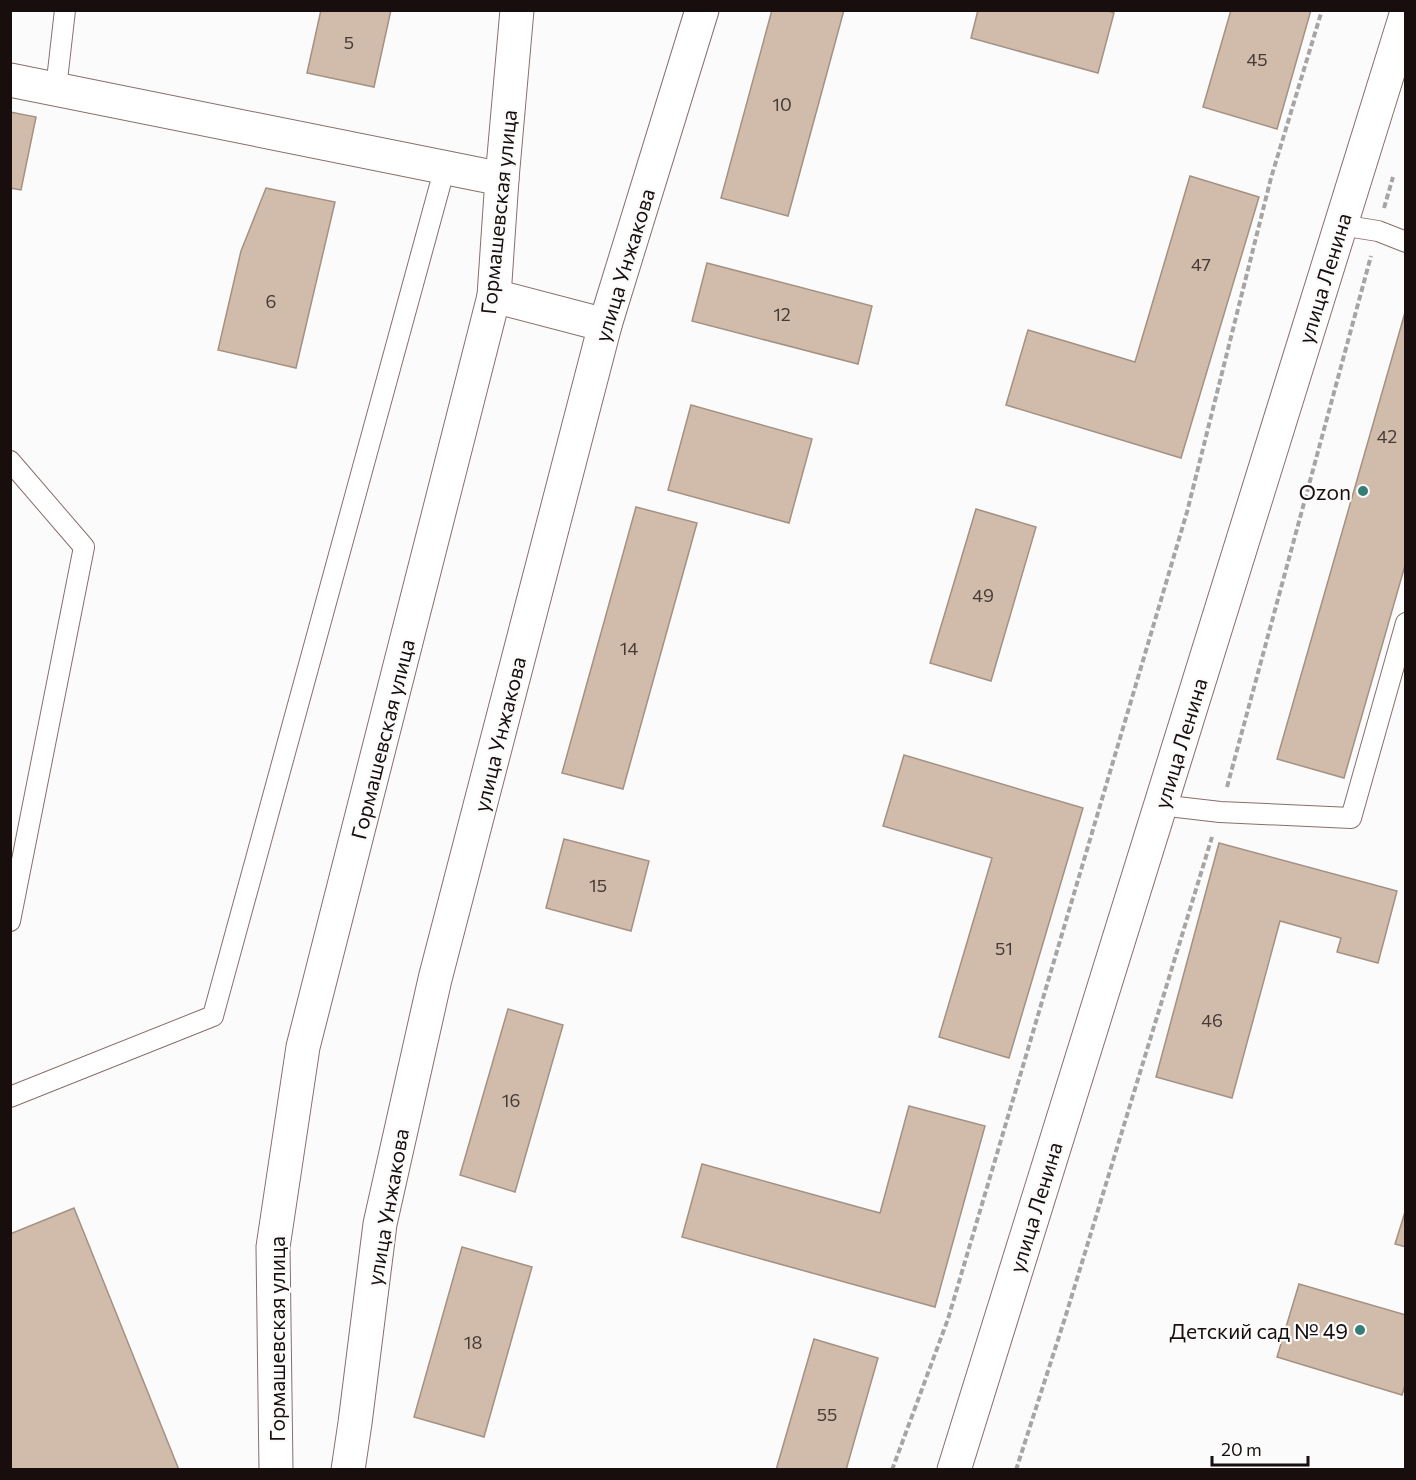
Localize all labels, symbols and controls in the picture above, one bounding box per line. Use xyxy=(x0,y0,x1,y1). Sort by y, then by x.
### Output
house number: 5 xyxy=(344,31,354,53)
house number: 45 xyxy=(1246,48,1268,70)
house number: 10 xyxy=(772,93,792,115)
street label: Гормашевская улица xyxy=(475,108,521,316)
street label: улица Унжакова xyxy=(589,185,659,345)
street label: улица Ленина xyxy=(1292,210,1356,346)
house number: 47 xyxy=(1191,253,1211,275)
house number: 6 xyxy=(266,290,276,312)
house number: 12 xyxy=(773,303,791,325)
house number: 42 xyxy=(1377,425,1397,447)
place label: Ozon xyxy=(1299,479,1351,504)
marker: Ozon xyxy=(1356,484,1370,498)
house number: 49 xyxy=(972,584,994,606)
street label: Гормашевская улица xyxy=(345,636,419,842)
house number: 14 xyxy=(620,637,638,659)
street label: улица Унжакова xyxy=(468,654,530,814)
street label: улица Ленина xyxy=(1148,675,1212,811)
house number: 15 xyxy=(589,874,607,896)
house number: 51 xyxy=(995,937,1013,959)
house number: 46 xyxy=(1201,1009,1223,1031)
house number: 16 xyxy=(502,1089,520,1111)
street label: улица Унжакова xyxy=(361,1126,413,1288)
street label: улица Ленина xyxy=(1003,1139,1067,1275)
street label: Гормашевская улица xyxy=(264,1236,289,1442)
place label: Детский сад № 49 xyxy=(1169,1318,1348,1343)
marker: Детский сад № 49 xyxy=(1353,1323,1367,1337)
house number: 18 xyxy=(464,1331,482,1353)
house number: 55 xyxy=(817,1403,837,1425)
scale bar xyxy=(1212,1429,1308,1467)
text: 20 m xyxy=(1221,1438,1262,1460)

